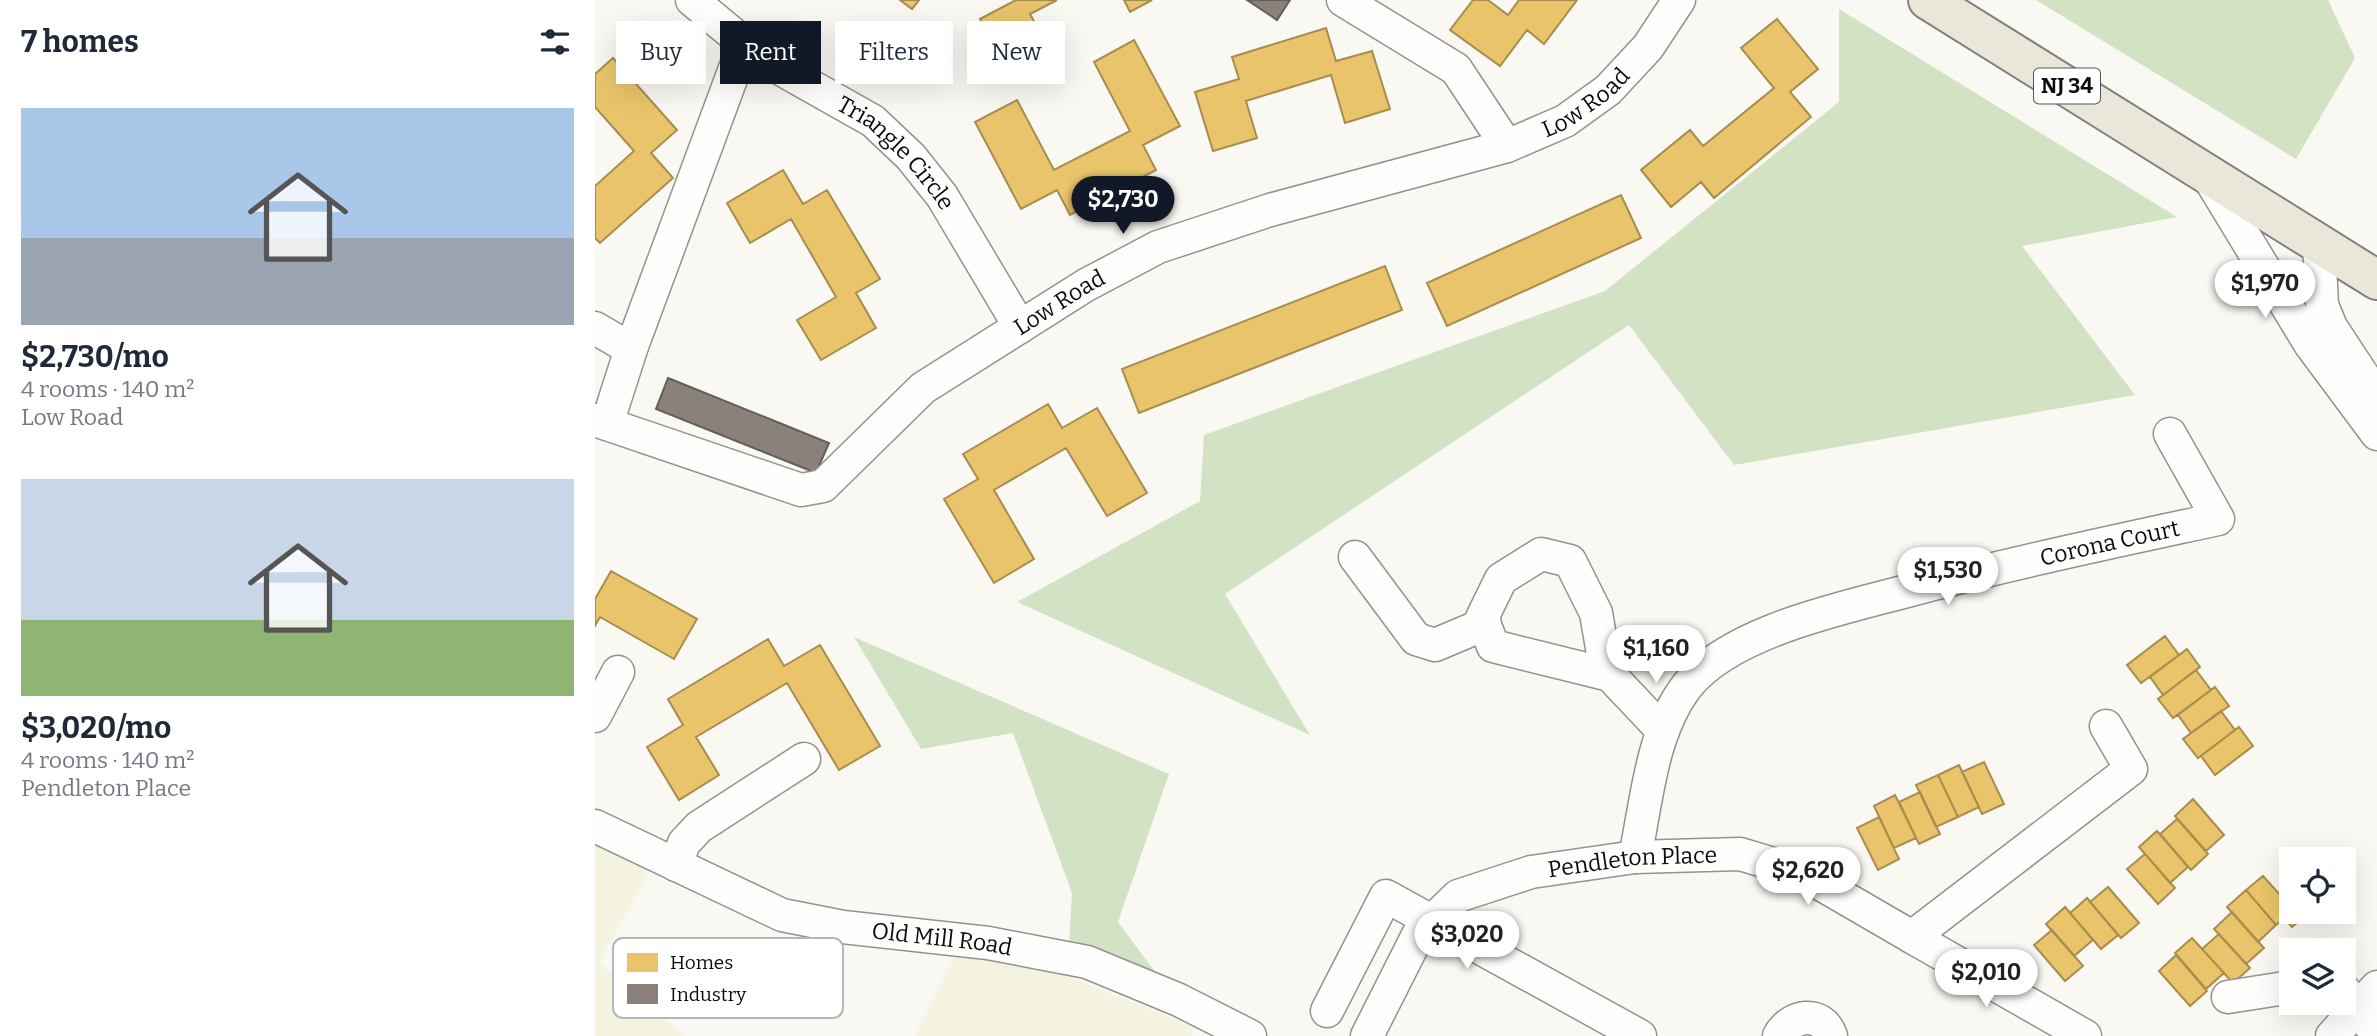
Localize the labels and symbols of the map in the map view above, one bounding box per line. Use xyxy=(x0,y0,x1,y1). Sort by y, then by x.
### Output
street label: Low Road xyxy=(1537,62,1636,143)
road number: NJ 34 xyxy=(2034,68,2100,104)
street label: Triangle Circle xyxy=(832,90,961,215)
pin: $2,730 xyxy=(1066,176,1180,236)
pin: $1,970 xyxy=(2208,260,2322,320)
street label: Low Road xyxy=(1008,263,1110,341)
street label: Corona Court xyxy=(2037,514,2182,572)
pin: $1,530 xyxy=(1891,548,2005,607)
pin: $1,160 xyxy=(1599,626,1713,685)
street label: Pendleton Place xyxy=(1546,841,1717,883)
pin: $2,620 xyxy=(1751,848,1865,907)
pin: $3,020 xyxy=(1410,912,1524,971)
street label: Old Mill Road xyxy=(870,916,1015,961)
legend xyxy=(613,938,843,1018)
pin: $2,010 xyxy=(1929,950,2043,1009)
text: Homes xyxy=(670,951,733,974)
text: Industry xyxy=(670,983,747,1006)

